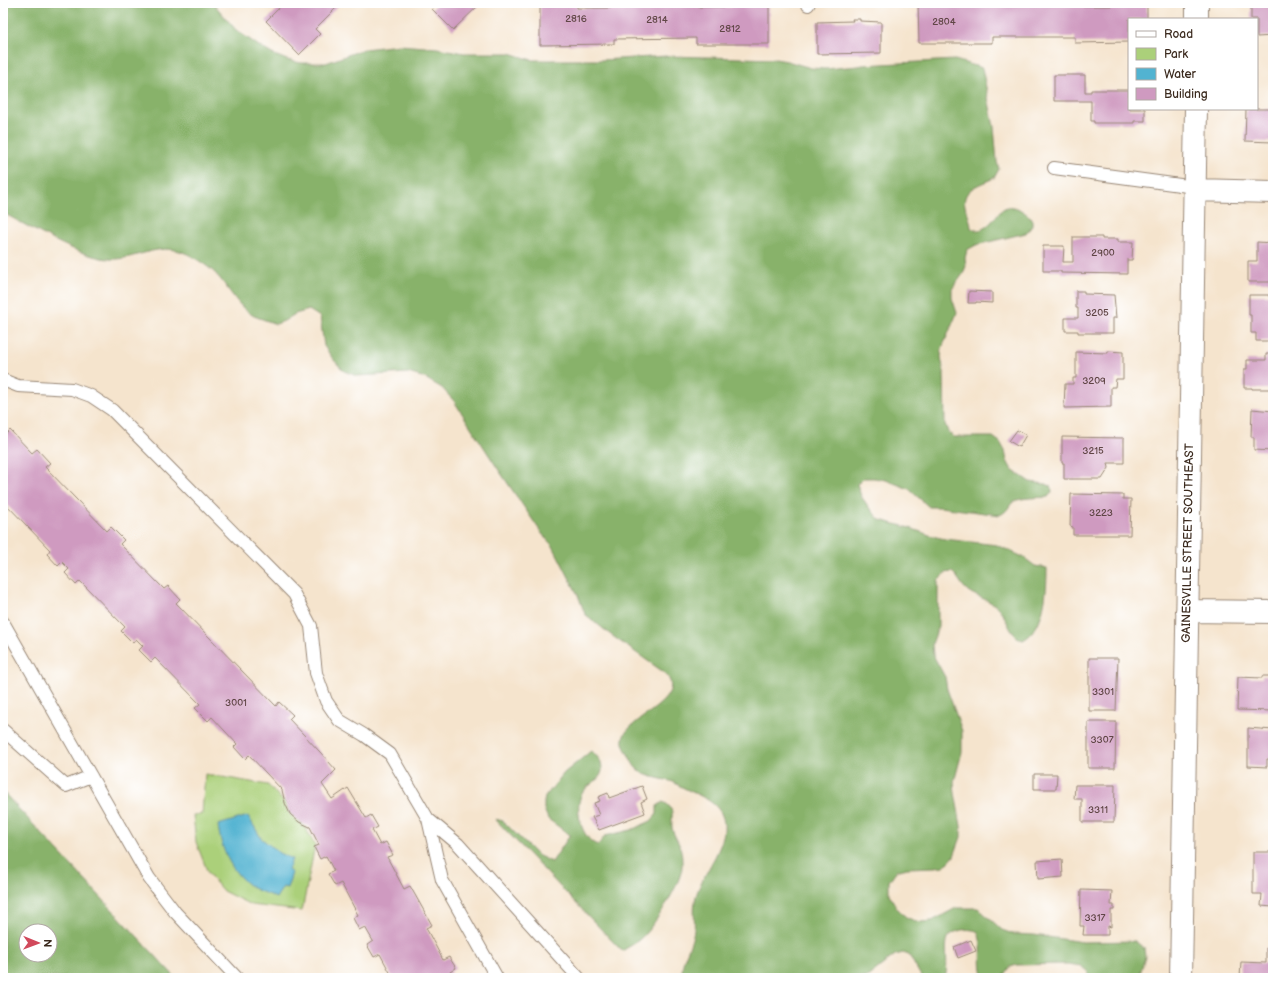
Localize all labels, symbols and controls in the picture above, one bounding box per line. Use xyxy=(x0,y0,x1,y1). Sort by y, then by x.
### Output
house number: 2816 xyxy=(565,13,587,25)
house number: 2814 xyxy=(646,14,668,26)
house number: 2804 xyxy=(932,16,956,28)
legend xyxy=(1128,18,1258,110)
house number: 2812 xyxy=(719,23,741,35)
text: Road xyxy=(1164,27,1193,42)
text: Park xyxy=(1164,47,1188,62)
text: Water xyxy=(1164,67,1196,82)
text: Building xyxy=(1164,87,1208,102)
house number: 2900 xyxy=(1091,247,1115,259)
house number: 3205 xyxy=(1085,307,1109,319)
house number: 3209 xyxy=(1082,375,1106,387)
street label: GAINESVILLE STREET SOUTHEAST xyxy=(1179,442,1197,643)
house number: 3215 xyxy=(1082,445,1104,457)
house number: 3223 xyxy=(1089,507,1113,519)
house number: 3301 xyxy=(1092,686,1114,698)
house number: 3001 xyxy=(225,697,247,709)
house number: 3307 xyxy=(1090,734,1114,746)
house number: 3311 xyxy=(1088,804,1108,816)
house number: 3317 xyxy=(1084,912,1106,924)
north arrow xyxy=(18,923,58,963)
text: N xyxy=(41,939,54,947)

